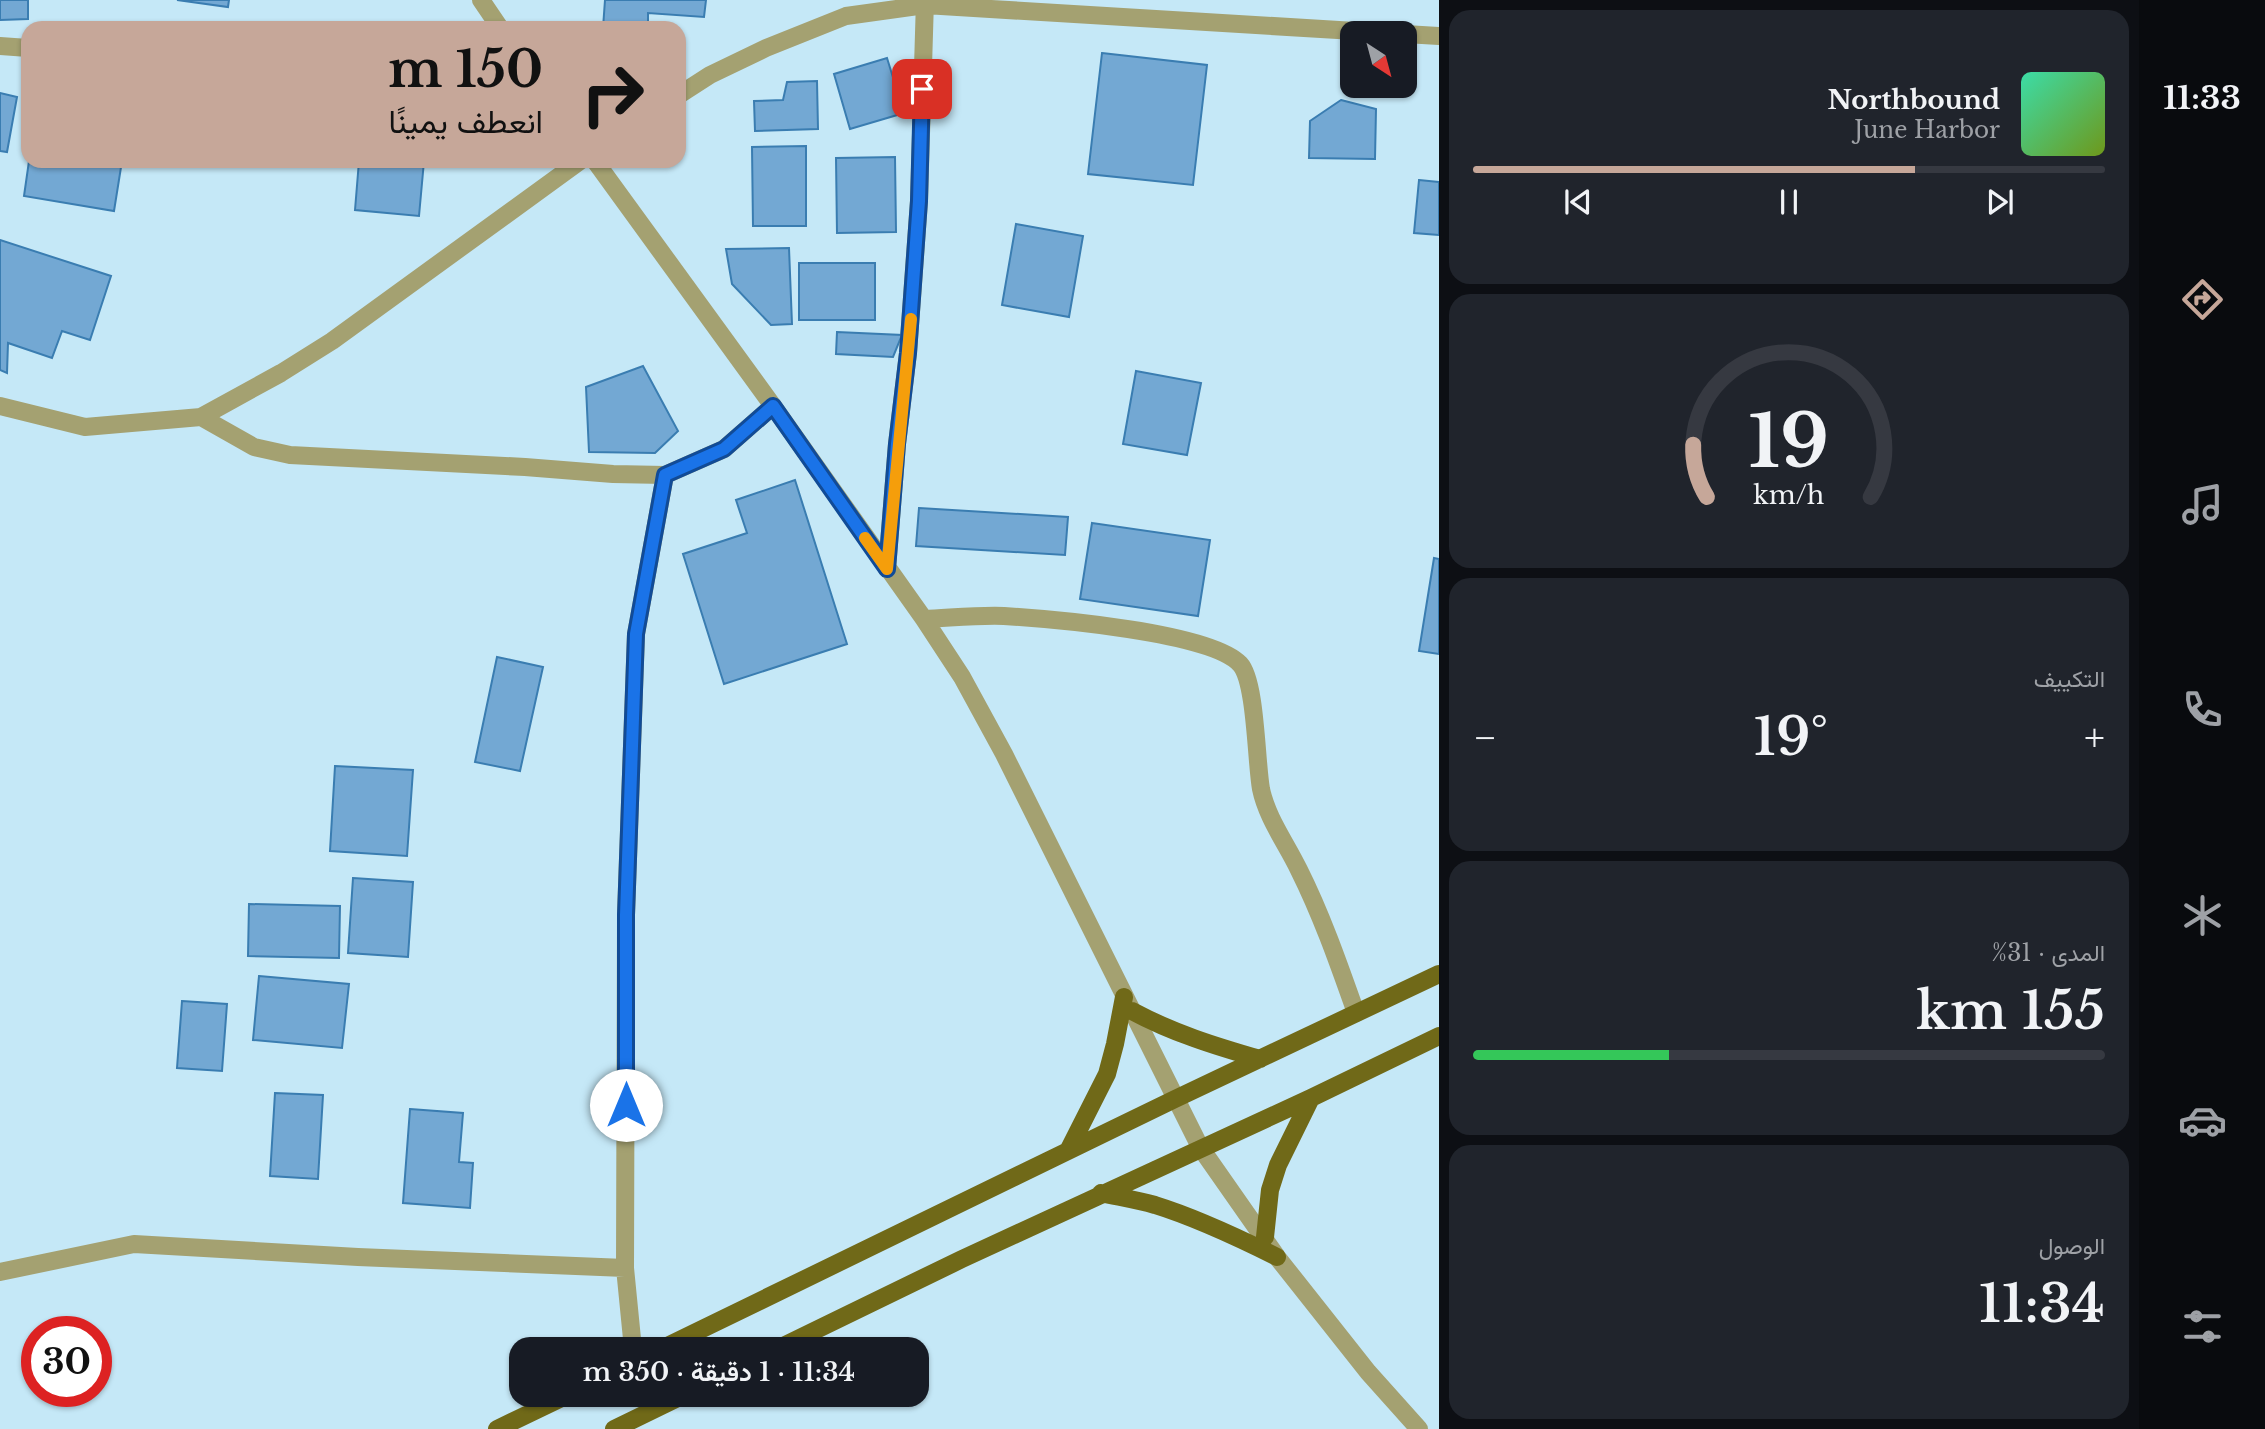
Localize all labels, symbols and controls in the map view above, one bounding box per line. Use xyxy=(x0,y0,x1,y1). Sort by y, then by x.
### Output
north arrow xyxy=(1340,21,1418,98)
map controls xyxy=(1340,21,1417,98)
text: 150 m xyxy=(388,39,543,100)
icon: right xyxy=(567,49,658,140)
pin xyxy=(892,59,952,119)
icon: arrive xyxy=(903,70,941,108)
text: 11:33 xyxy=(2163,78,2241,118)
text: Northbound xyxy=(1828,84,2000,116)
text: انعطف يمينًا xyxy=(389,102,543,142)
text: June Harbor xyxy=(1854,116,2000,144)
icon: previous xyxy=(1559,183,1597,221)
icon: pause xyxy=(1770,183,1808,221)
icon: next xyxy=(1981,183,2019,221)
icon: directions xyxy=(2178,275,2227,324)
text: 19 xyxy=(1749,396,1829,487)
text: km/h xyxy=(1754,479,1824,510)
icon: music xyxy=(2178,480,2227,529)
text: التكييف xyxy=(2034,665,2105,693)
icon: phone xyxy=(2178,685,2227,734)
text: 19° xyxy=(1753,705,1828,769)
text: − xyxy=(1473,714,1497,761)
text: + xyxy=(2084,714,2105,761)
icon: climate xyxy=(2178,891,2227,940)
text: المدى · 31% xyxy=(1992,939,2105,967)
text: 155 km xyxy=(1916,979,2105,1043)
position arrow xyxy=(589,1068,663,1142)
icon: car xyxy=(2178,1096,2227,1145)
text: الوصول xyxy=(2039,1232,2105,1260)
text: 11:34 xyxy=(1979,1272,2105,1336)
icon: filters xyxy=(2178,1302,2227,1351)
speed limit sign: 30 xyxy=(21,1316,112,1407)
text: 11:34 · 1 دقيقة · 350 m xyxy=(583,1356,855,1388)

